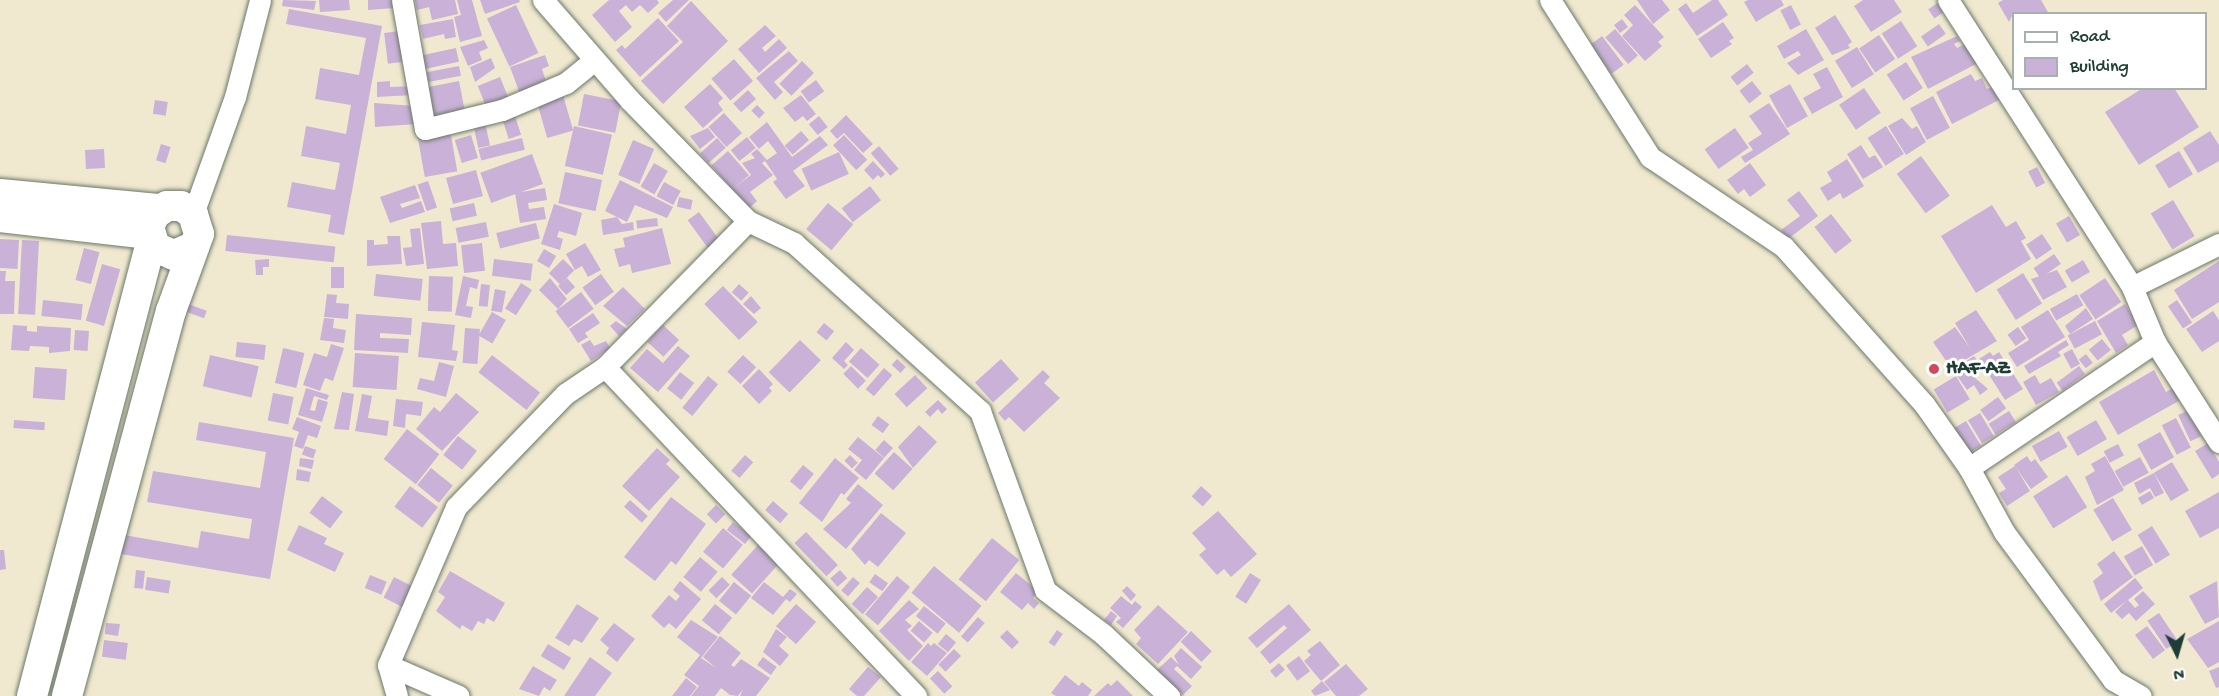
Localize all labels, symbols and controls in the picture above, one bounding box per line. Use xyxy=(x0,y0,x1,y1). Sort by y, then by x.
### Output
legend xyxy=(2012,12,2207,90)
text: Road xyxy=(2070,27,2109,48)
text: Building xyxy=(2070,57,2129,78)
place label: HAF-AZ xyxy=(1946,357,2010,381)
marker: HAF-AZ xyxy=(1927,362,1941,376)
north arrow xyxy=(2147,624,2207,684)
text: N xyxy=(2173,663,2185,682)

